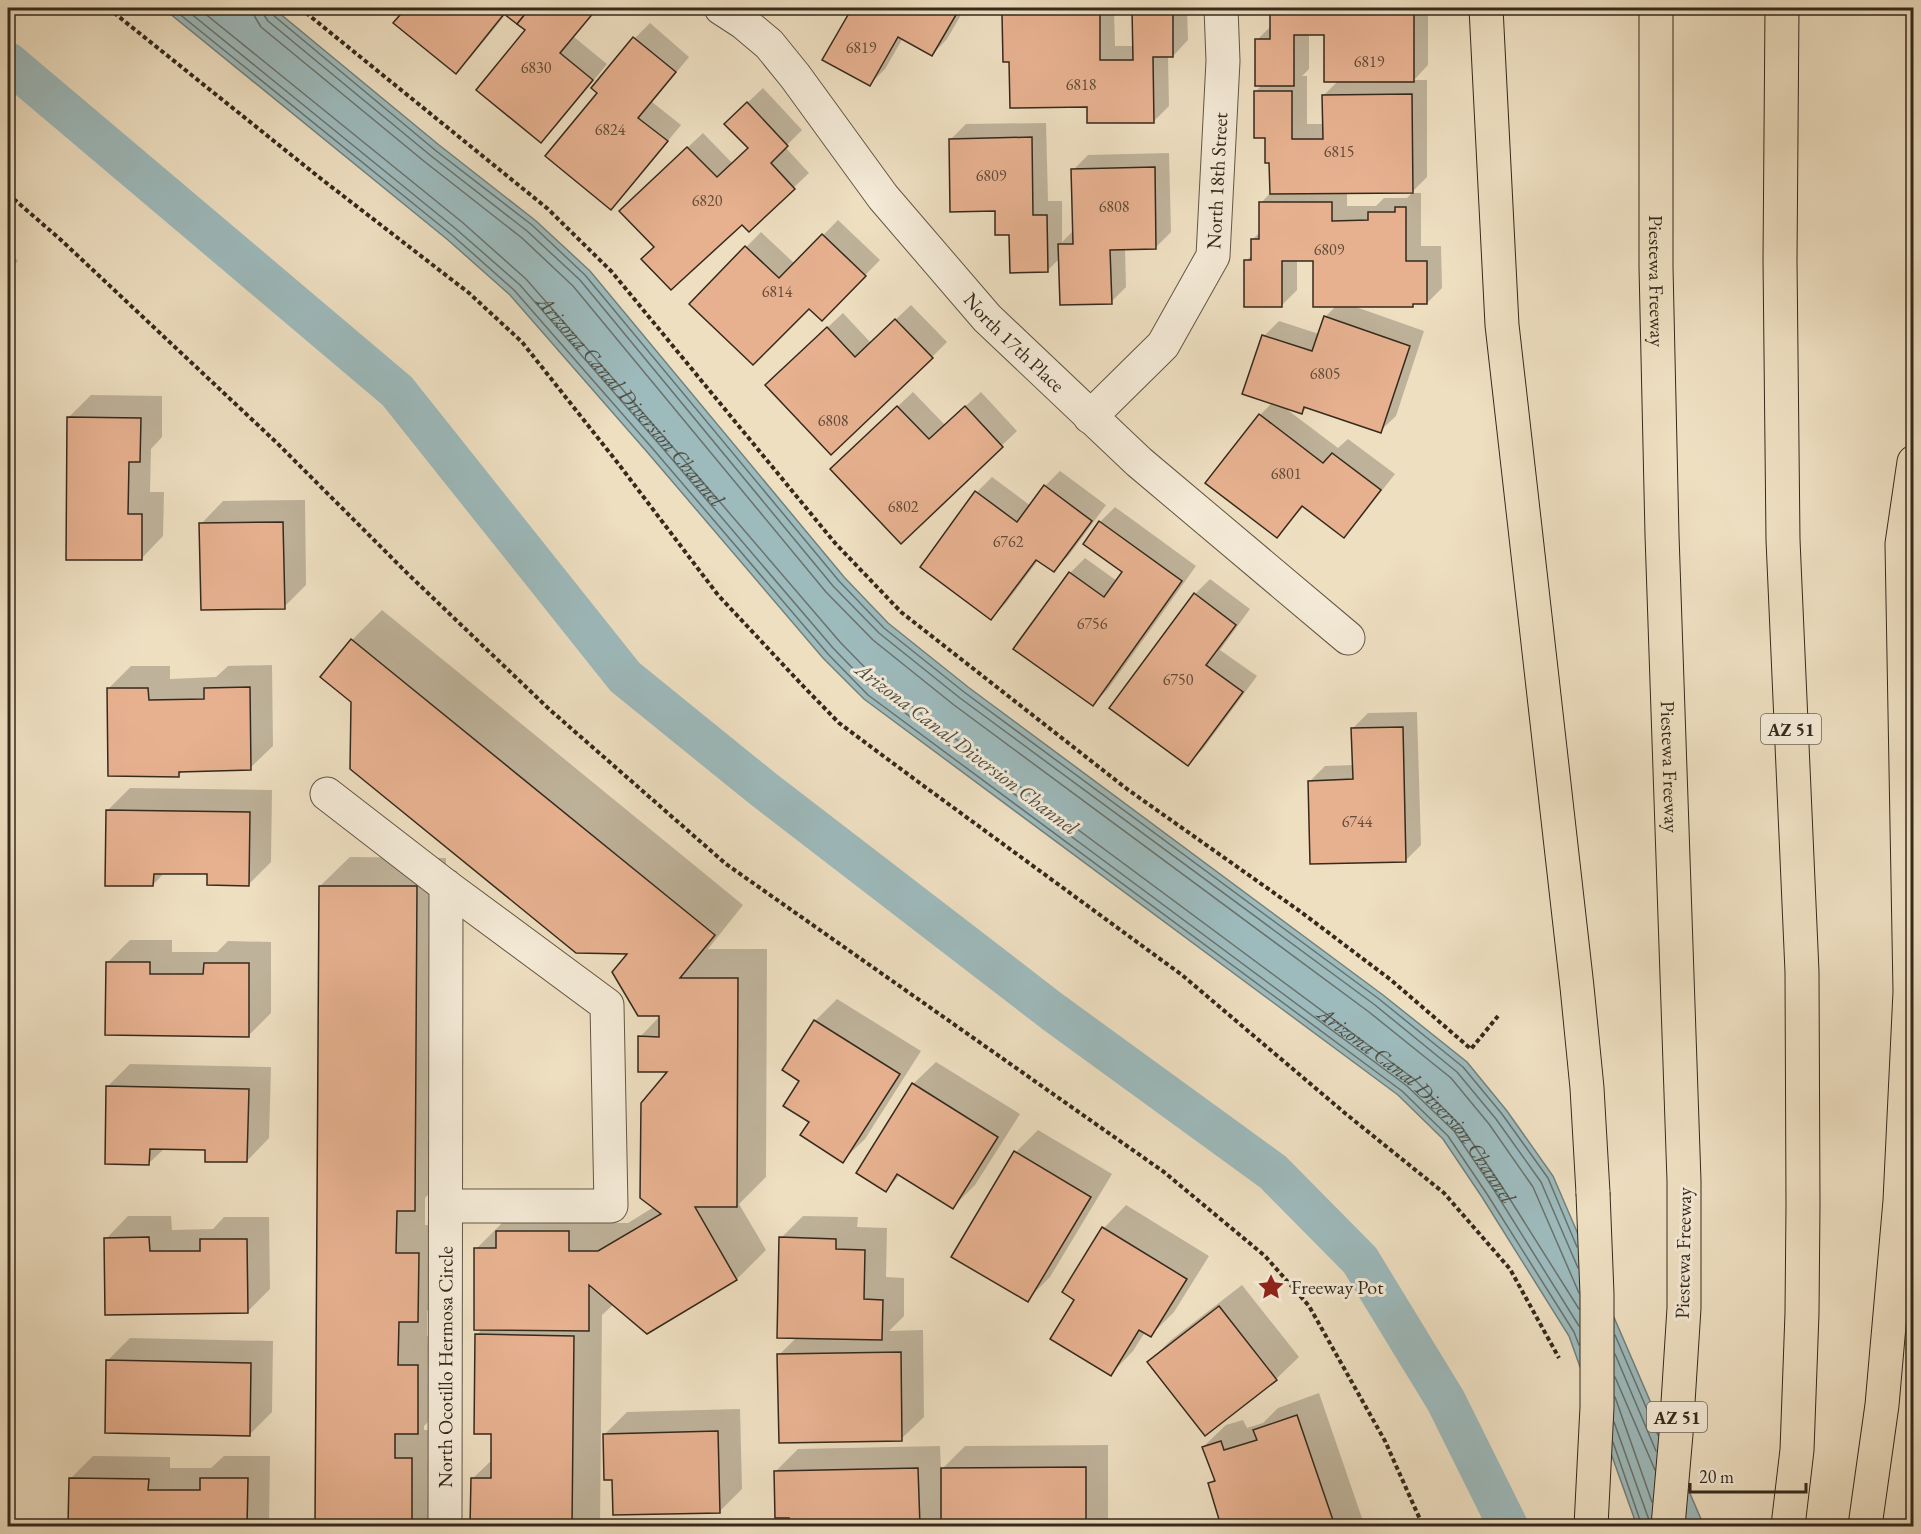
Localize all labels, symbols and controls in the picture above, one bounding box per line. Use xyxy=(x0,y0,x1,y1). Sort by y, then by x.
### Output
house number: 6819 xyxy=(846,37,877,58)
house number: 6819 xyxy=(1354,51,1385,72)
house number: 6830 xyxy=(521,57,552,78)
house number: 6818 xyxy=(1066,74,1097,95)
street label: North 18th Street xyxy=(1200,111,1233,250)
house number: 6824 xyxy=(595,119,626,140)
house number: 6815 xyxy=(1324,141,1354,162)
house number: 6809 xyxy=(976,165,1007,186)
house number: 6820 xyxy=(692,190,723,211)
house number: 6808 xyxy=(1099,196,1130,217)
street label: Piestewa Freeway xyxy=(1643,215,1671,348)
house number: 6809 xyxy=(1314,239,1345,260)
house number: 6814 xyxy=(762,281,793,302)
water label: Arizona Canal Diversion Channel xyxy=(531,287,731,512)
street label: North 17th Place xyxy=(958,287,1071,398)
house number: 6805 xyxy=(1310,363,1340,384)
house number: 6808 xyxy=(818,410,849,431)
house number: 6801 xyxy=(1271,463,1301,484)
house number: 6802 xyxy=(888,496,919,517)
house number: 6762 xyxy=(993,531,1024,552)
house number: 6756 xyxy=(1077,613,1108,634)
water label: Arizona Canal Diversion Channel xyxy=(849,654,1084,841)
house number: 6750 xyxy=(1163,669,1194,690)
street label: Piestewa Freeway xyxy=(1655,700,1685,833)
road number: AZ 51 xyxy=(1761,714,1821,744)
house number: 6744 xyxy=(1342,811,1373,832)
water label: Arizona Canal Diversion Channel xyxy=(1311,998,1523,1209)
street label: Piestewa Freeway xyxy=(1669,1187,1697,1319)
street label: North Ocotillo Hermosa Circle xyxy=(432,1246,458,1488)
place icon: Freeway Pot xyxy=(1256,1272,1286,1302)
place label: Freeway Pot xyxy=(1291,1274,1384,1300)
road number: AZ 51 xyxy=(1647,1402,1707,1432)
scale bar xyxy=(1690,1456,1806,1494)
text: 20 m xyxy=(1699,1465,1734,1488)

